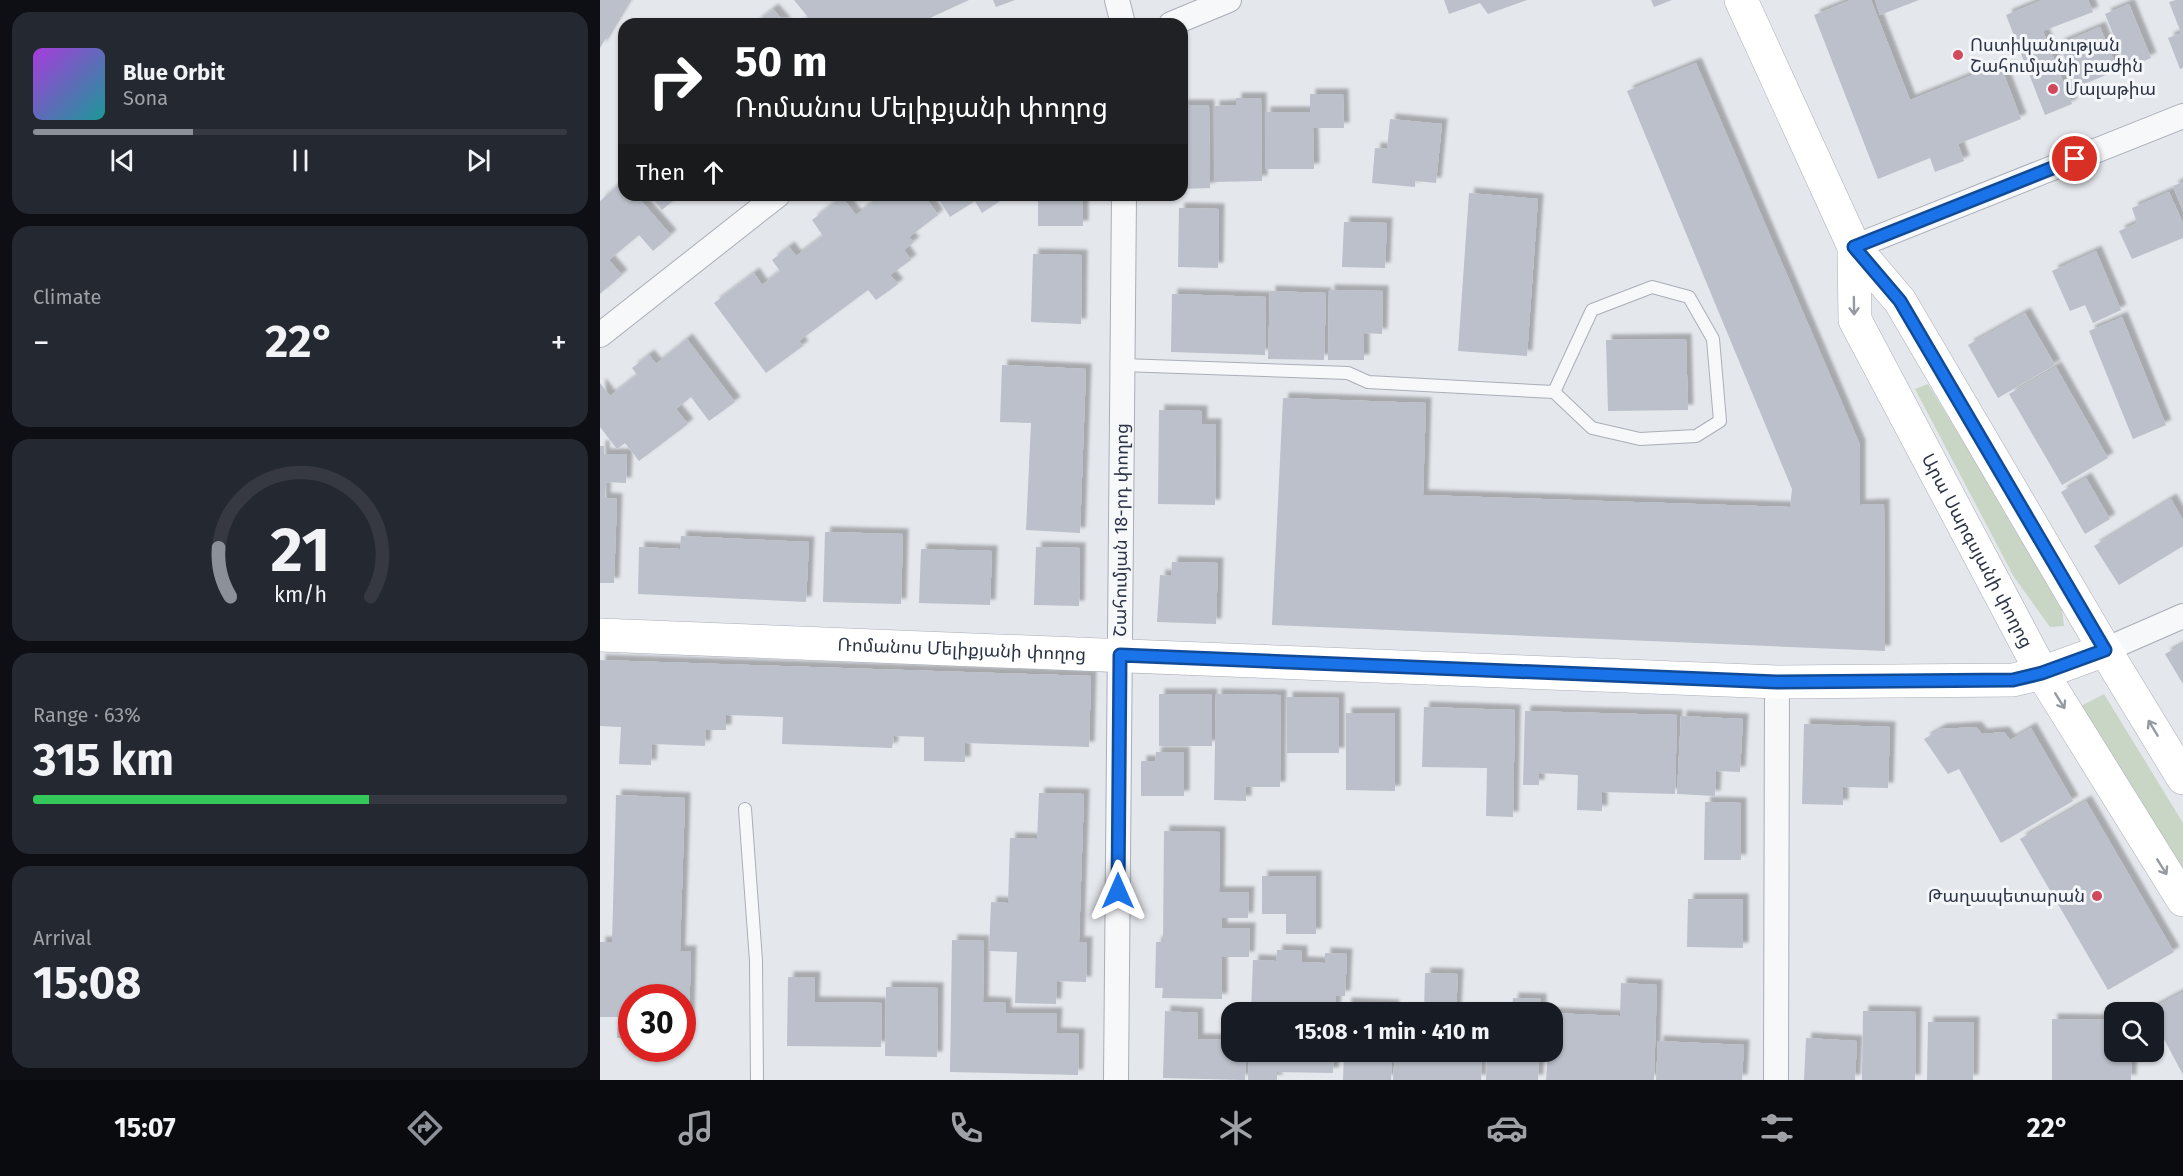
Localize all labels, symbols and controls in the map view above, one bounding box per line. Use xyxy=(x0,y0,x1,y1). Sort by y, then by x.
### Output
place label: Ոստիկանության Շահումյանի բաժին xyxy=(1970,34,2143,77)
text: 50 m xyxy=(735,37,828,87)
icon: right xyxy=(636,42,714,120)
marker: Ոստիկանության Շահումյանի բաժին xyxy=(1951,48,1965,62)
text: Blue Orbit xyxy=(123,59,225,86)
place label: Մալաթիա xyxy=(2065,78,2156,100)
marker: Մալաթիա xyxy=(2046,82,2060,96)
text: Sona xyxy=(123,86,168,110)
text: Ռոմանոս Մելիքյանի փողոց xyxy=(735,92,1108,124)
pin xyxy=(2049,133,2100,184)
icon: arrive xyxy=(2058,142,2091,175)
icon: previous xyxy=(106,144,139,177)
icon: pause xyxy=(284,144,317,177)
icon: next xyxy=(462,144,495,177)
icon: ahead xyxy=(697,156,730,189)
text: Then xyxy=(636,159,685,186)
text: Climate xyxy=(33,285,101,309)
one-way arrow xyxy=(1849,295,1860,315)
text: 22° xyxy=(265,315,335,369)
text: − xyxy=(33,323,50,363)
text: + xyxy=(551,323,567,363)
street label: Շահումյան 18-րդ փողոց xyxy=(1109,423,1133,637)
street label: Արա Սարգսյանի փողոց xyxy=(1917,450,2038,652)
text: 21 xyxy=(270,513,330,588)
text: km/h xyxy=(273,582,327,608)
street label: Ռոմանոս Մելիքյանի փողոց xyxy=(837,633,1086,665)
one-way arrow xyxy=(2054,692,2066,709)
text: Range · 63% xyxy=(33,703,141,727)
one-way arrow xyxy=(2146,720,2158,737)
text: 315 km xyxy=(33,733,174,787)
one-way arrow xyxy=(2157,858,2169,875)
position arrow xyxy=(1086,859,1150,923)
place label: Թաղապետարան xyxy=(1928,885,2085,907)
marker: Թաղապետարան xyxy=(2090,889,2104,903)
text: Arrival xyxy=(33,926,92,950)
text: 15:08 xyxy=(33,956,141,1010)
speed limit sign: 30 xyxy=(618,984,696,1062)
map controls xyxy=(2104,1002,2164,1062)
button: search xyxy=(2104,1002,2164,1062)
text: 15:08 · 1 min · 410 m xyxy=(1295,1018,1490,1045)
icon: directions xyxy=(404,1107,446,1149)
icon: music xyxy=(675,1107,717,1149)
icon: phone xyxy=(945,1107,987,1149)
icon: climate xyxy=(1215,1107,1257,1149)
icon: car xyxy=(1486,1107,1528,1149)
icon: filters xyxy=(1756,1107,1798,1149)
text: 15:07 xyxy=(114,1112,176,1144)
text: 22° xyxy=(2027,1112,2069,1144)

